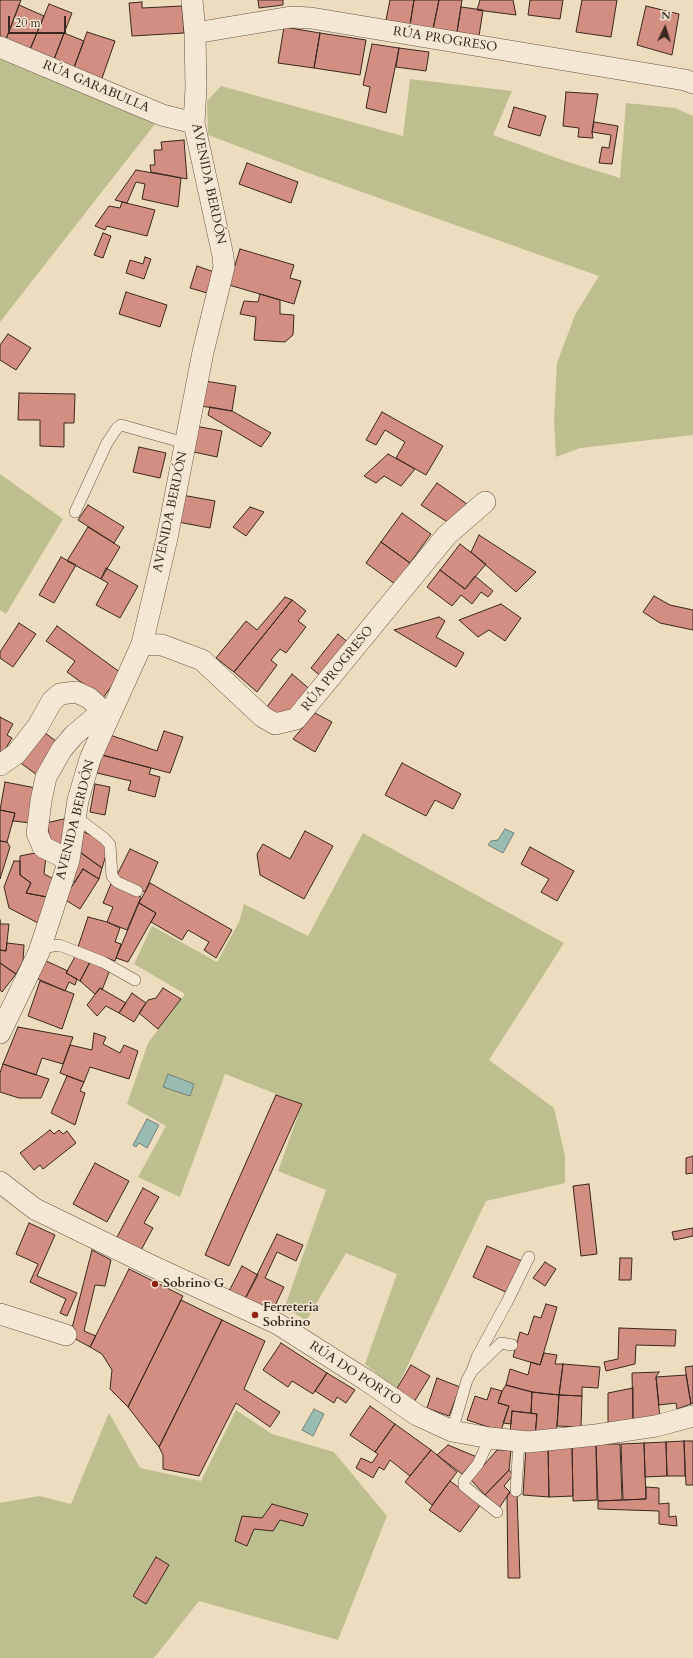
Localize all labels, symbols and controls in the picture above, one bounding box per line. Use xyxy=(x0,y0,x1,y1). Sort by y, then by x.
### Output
scale bar xyxy=(10,8,68,34)
north arrow xyxy=(645,8,685,48)
text: N xyxy=(661,8,671,23)
text: 20 m xyxy=(15,15,41,31)
street label: RÚA PROGRESO xyxy=(392,24,498,56)
street label: RÚA GARABULLA xyxy=(40,57,152,117)
street label: AVENIDA BERDÓN xyxy=(188,122,228,246)
street label: AVENIDA BERDÓN xyxy=(151,450,191,574)
street label: RÚA PROGRESO xyxy=(299,623,377,715)
street label: AVENIDA BERDÓN xyxy=(54,758,98,882)
place label: Sobrino G xyxy=(163,1276,224,1292)
marker: Sobrino G xyxy=(150,1279,160,1289)
place label: Ferreteria Sobrino xyxy=(263,1300,319,1331)
marker: Ferreteria Sobrino xyxy=(250,1310,260,1320)
street label: RÚA DO PORTO xyxy=(306,1338,404,1410)

